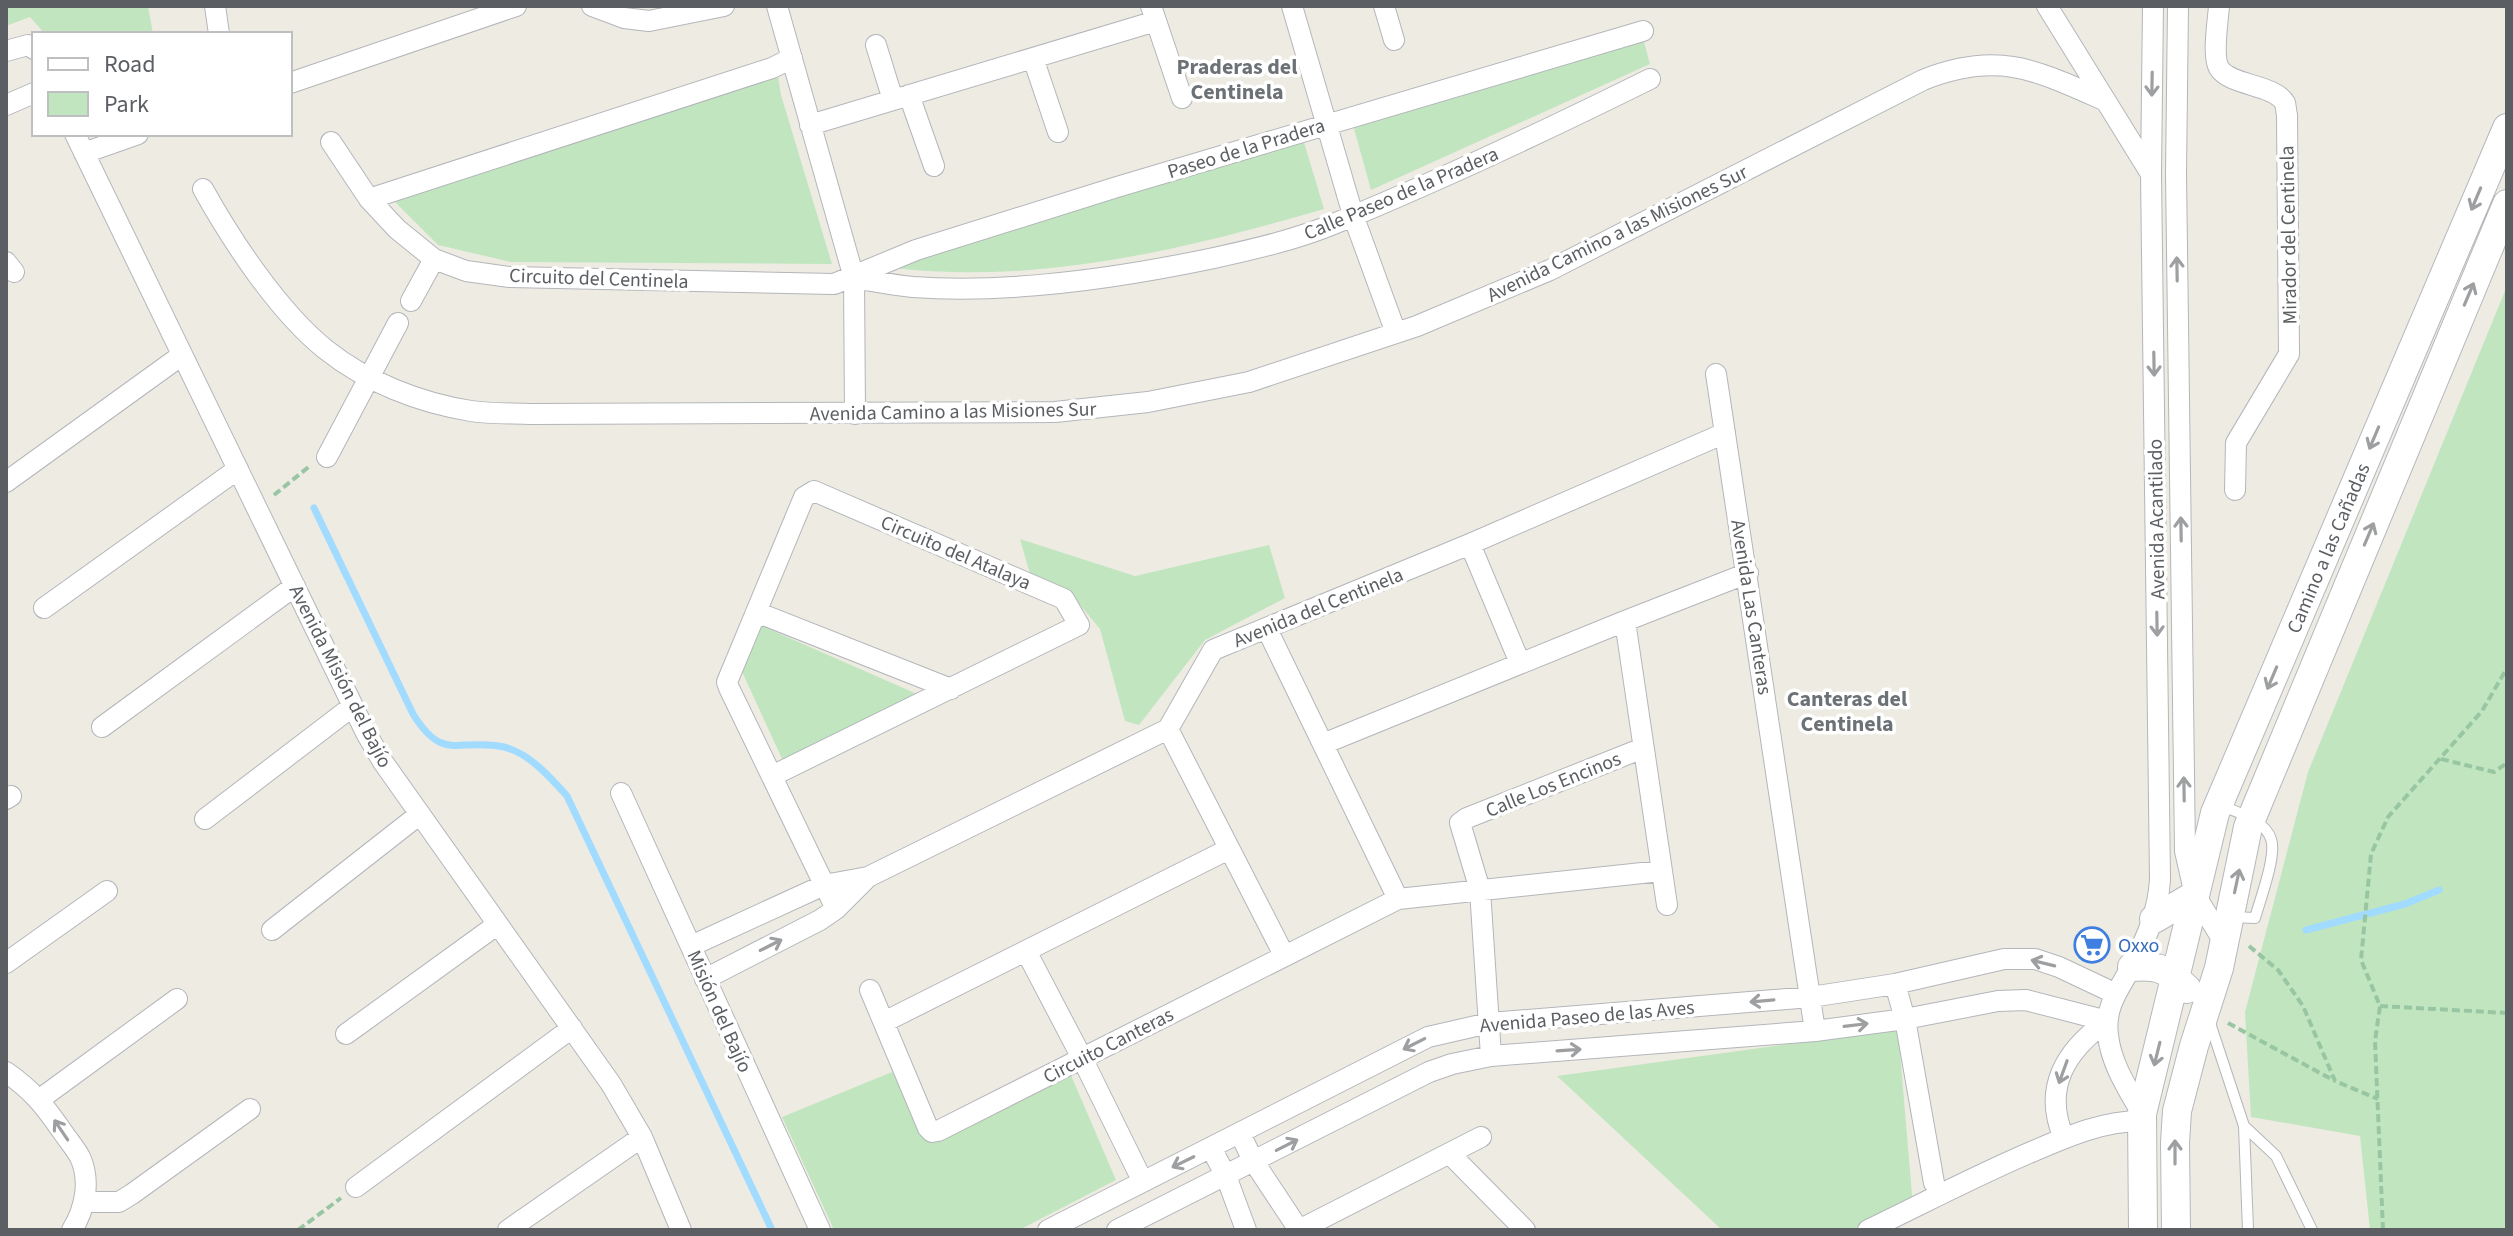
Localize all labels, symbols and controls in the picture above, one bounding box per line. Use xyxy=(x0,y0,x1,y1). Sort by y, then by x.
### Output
legend xyxy=(32,32,292,136)
text: Road xyxy=(104,47,156,82)
district label: Praderas del Centinela xyxy=(1176,51,1298,108)
one-way arrow xyxy=(2144,70,2160,97)
text: Park xyxy=(104,87,149,122)
street label: Paseo de la Pradera xyxy=(1164,112,1328,186)
street label: Calle Paseo de la Pradera xyxy=(1300,140,1503,248)
street label: Mirador del Centinela xyxy=(2273,145,2305,325)
street label: Avenida Camino a las Misiones Sur xyxy=(1482,158,1752,309)
one-way arrow xyxy=(2468,186,2483,211)
one-way arrow xyxy=(2169,256,2185,283)
street label: Circuito del Centinela xyxy=(509,262,689,296)
one-way arrow xyxy=(2463,282,2478,307)
one-way arrow xyxy=(2146,350,2161,377)
street label: Avenida Camino a las Misiones Sur xyxy=(809,395,1097,428)
one-way arrow xyxy=(2366,426,2381,450)
street label: Avenida Acantilado xyxy=(2142,438,2172,599)
street label: Camino a las Cañadas xyxy=(2280,459,2377,638)
street label: Circuito del Atalaya xyxy=(876,509,1035,597)
one-way arrow xyxy=(2173,516,2188,543)
street label: Avenida Las Canteras xyxy=(1723,518,1779,697)
one-way arrow xyxy=(2363,522,2378,547)
street label: Avenida del Centinela xyxy=(1229,561,1408,655)
street label: Avenida Misión del Bajío xyxy=(282,580,398,773)
one-way arrow xyxy=(2149,610,2165,637)
one-way arrow xyxy=(2264,665,2279,690)
district label: Canteras del Centinela xyxy=(1787,683,1908,740)
street label: Calle Los Encinos xyxy=(1481,745,1625,825)
one-way arrow xyxy=(2176,776,2192,803)
one-way arrow xyxy=(2230,869,2245,894)
supermarket icon: Oxxo xyxy=(2073,926,2111,964)
place label: Oxxo xyxy=(2118,932,2159,960)
one-way arrow xyxy=(759,936,783,952)
street label: Misión del Bajío xyxy=(680,946,759,1077)
one-way arrow xyxy=(2031,954,2056,969)
street label: Avenida Paseo de las Aves xyxy=(1479,994,1696,1040)
one-way arrow xyxy=(1749,994,1776,1009)
street label: Circuito Canteras xyxy=(1038,1001,1179,1091)
one-way arrow xyxy=(1842,1018,1868,1033)
one-way arrow xyxy=(1403,1037,1427,1053)
one-way arrow xyxy=(2149,1040,2164,1066)
one-way arrow xyxy=(1555,1042,1582,1057)
one-way arrow xyxy=(2055,1059,2069,1084)
one-way arrow xyxy=(53,1120,69,1142)
one-way arrow xyxy=(1274,1136,1298,1152)
one-way arrow xyxy=(2167,1139,2183,1166)
one-way arrow xyxy=(1171,1155,1195,1171)

